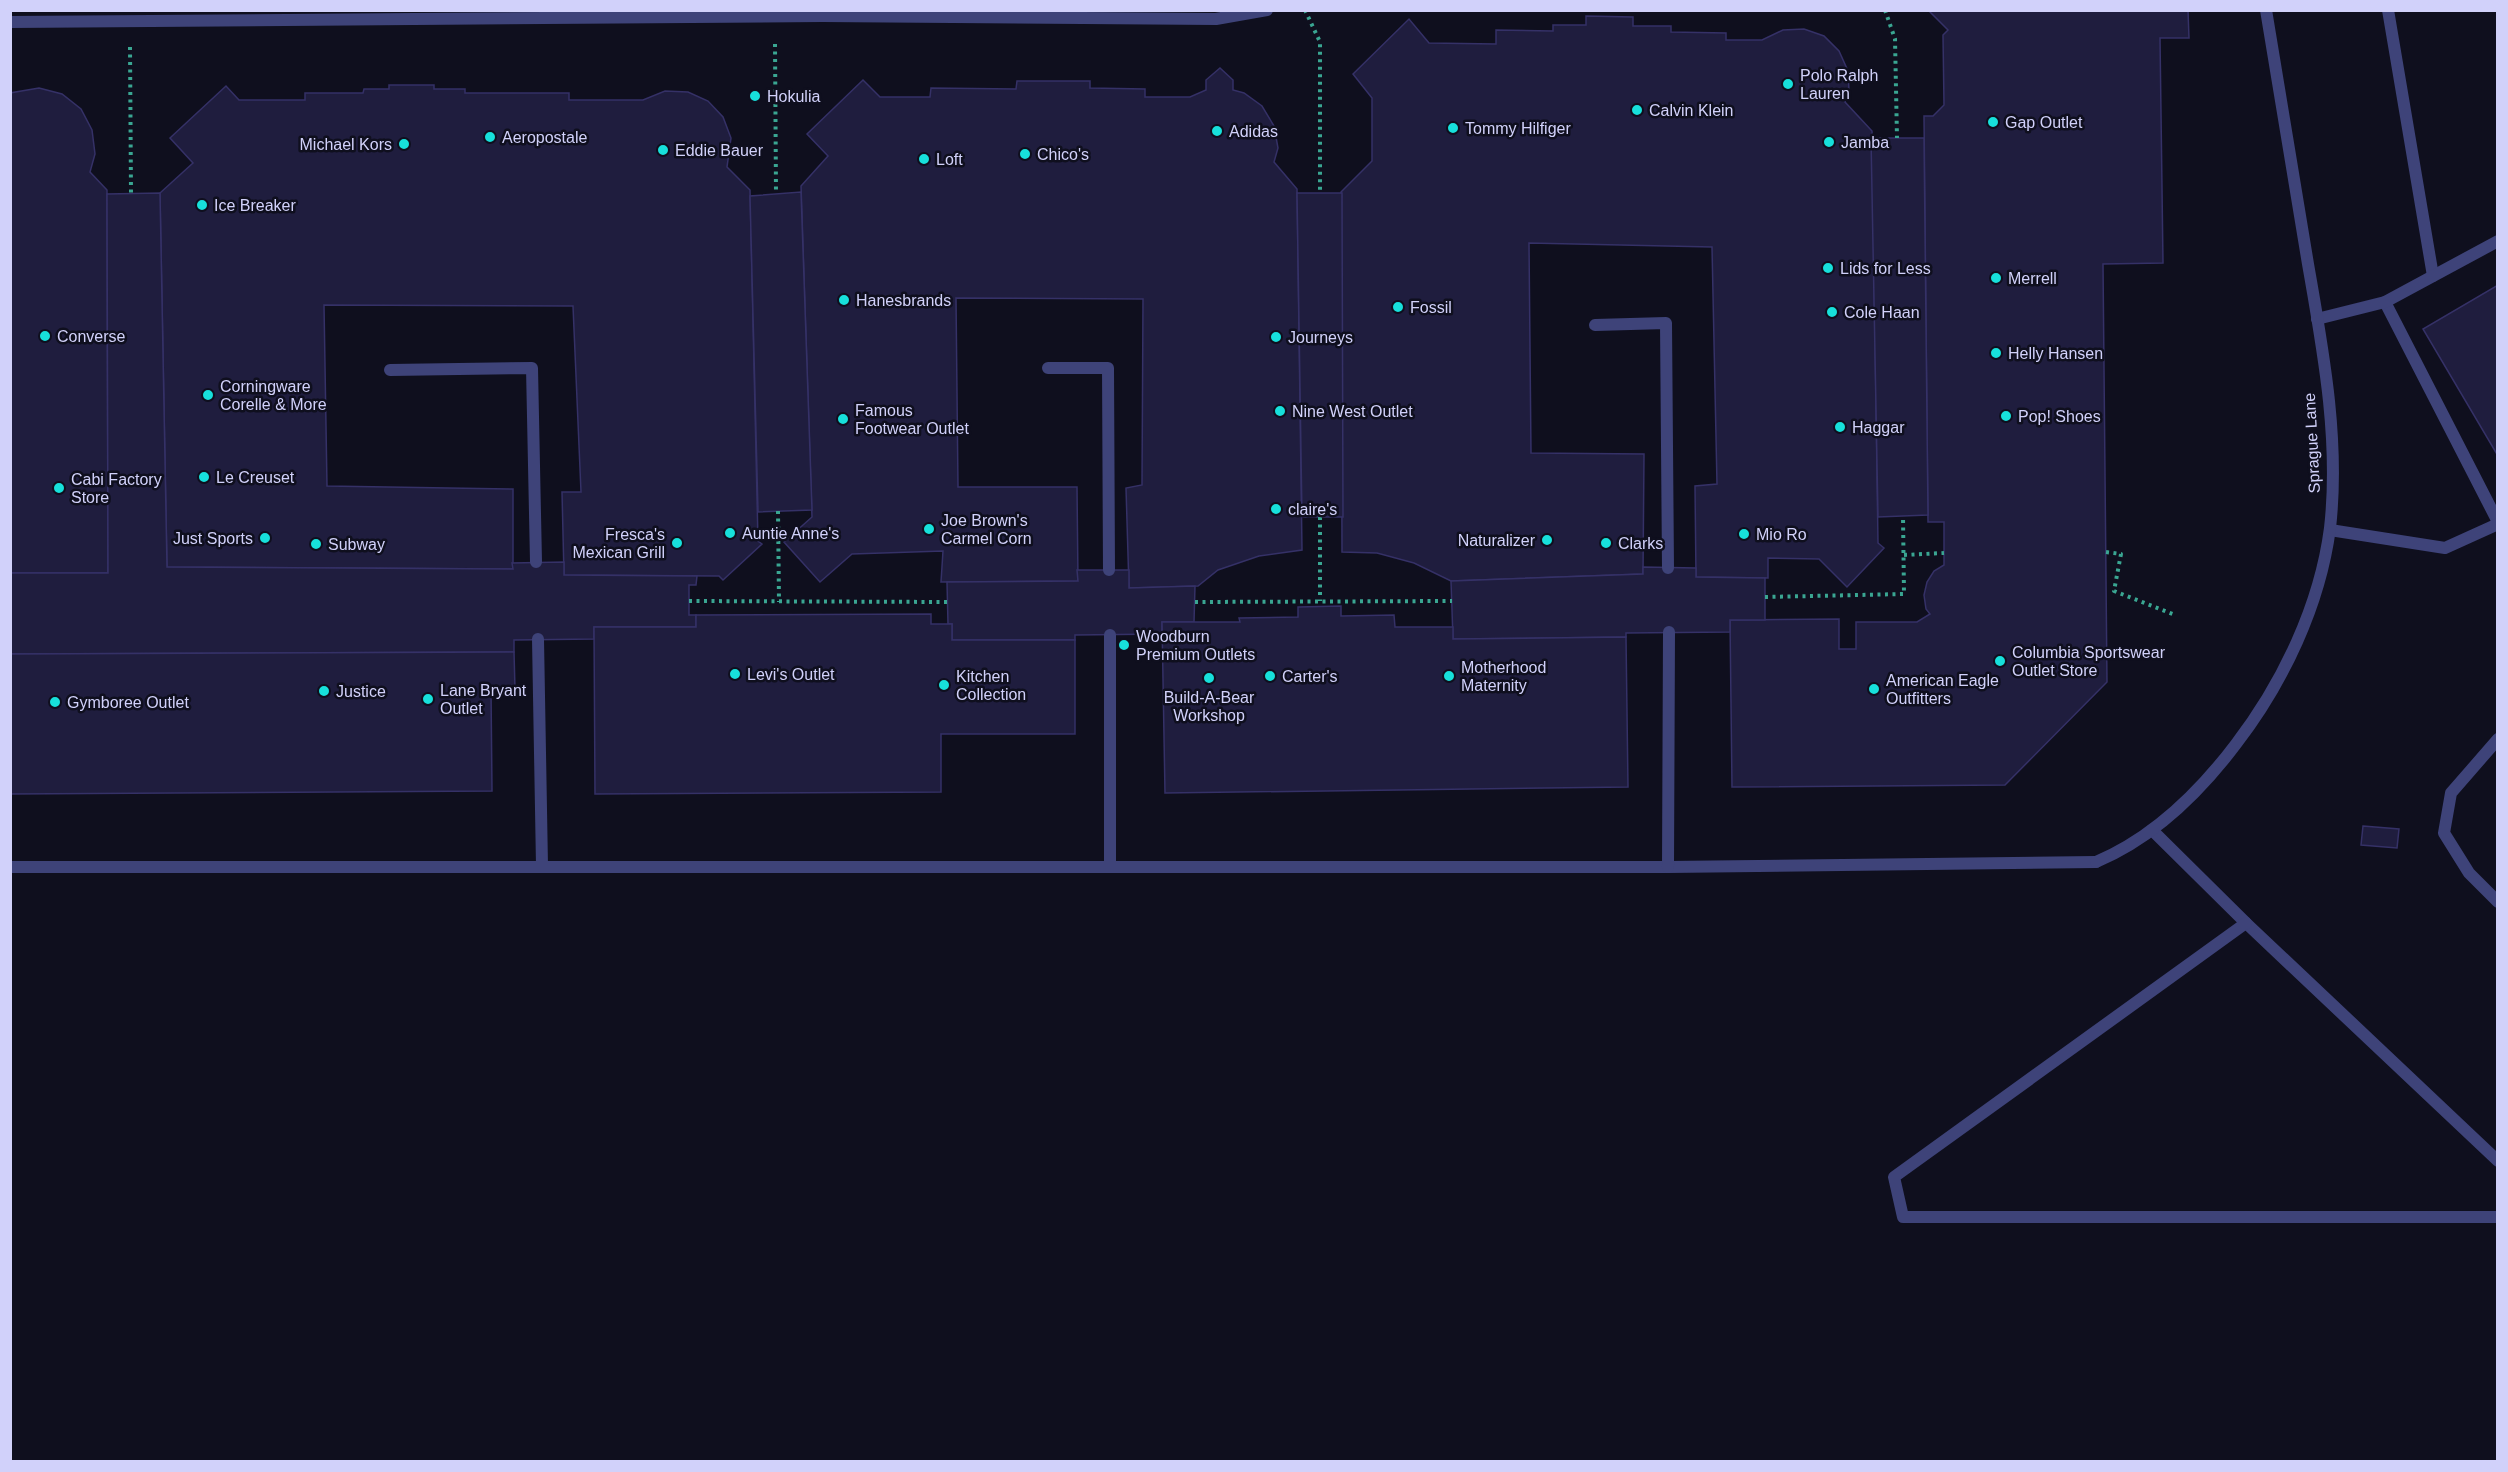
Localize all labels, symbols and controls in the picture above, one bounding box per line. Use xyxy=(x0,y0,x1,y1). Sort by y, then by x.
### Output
place label: Polo Ralph Lauren xyxy=(1800,67,1878,102)
marker: Polo Ralph Lauren xyxy=(1781,77,1795,91)
place label: Hokulia xyxy=(767,88,820,105)
marker: Hokulia xyxy=(748,89,762,103)
place label: Calvin Klein xyxy=(1649,102,1733,119)
marker: Calvin Klein xyxy=(1630,103,1644,117)
place label: Gap Outlet xyxy=(2005,114,2083,131)
marker: Gap Outlet xyxy=(1986,115,2000,129)
place label: Tommy Hilfiger xyxy=(1465,120,1571,137)
marker: Tommy Hilfiger xyxy=(1446,121,1460,135)
place label: Adidas xyxy=(1229,123,1278,140)
marker: Adidas xyxy=(1210,124,1224,138)
place label: Aeropostale xyxy=(502,129,587,146)
marker: Aeropostale xyxy=(483,130,497,144)
place label: Jamba xyxy=(1841,134,1889,151)
marker: Jamba xyxy=(1822,135,1836,149)
place label: Michael Kors xyxy=(300,136,392,153)
marker: Michael Kors xyxy=(397,137,411,151)
place label: Eddie Bauer xyxy=(675,142,764,159)
marker: Eddie Bauer xyxy=(656,143,670,157)
place label: Chico's xyxy=(1037,146,1089,163)
marker: Chico's xyxy=(1018,147,1032,161)
place label: Loft xyxy=(936,151,963,168)
marker: Loft xyxy=(917,152,931,166)
place label: Ice Breaker xyxy=(214,197,296,214)
marker: Ice Breaker xyxy=(195,198,209,212)
place label: Lids for Less xyxy=(1840,260,1931,277)
marker: Lids for Less xyxy=(1821,261,1835,275)
place label: Merrell xyxy=(2008,270,2057,287)
marker: Merrell xyxy=(1989,271,2003,285)
place label: Hanesbrands xyxy=(856,292,951,309)
marker: Hanesbrands xyxy=(837,293,851,307)
place label: Fossil xyxy=(1410,299,1452,316)
marker: Fossil xyxy=(1391,300,1405,314)
place label: Cole Haan xyxy=(1844,304,1920,321)
marker: Cole Haan xyxy=(1825,305,1839,319)
place label: Converse xyxy=(57,328,126,345)
marker: Converse xyxy=(38,329,52,343)
place label: Journeys xyxy=(1288,329,1353,346)
marker: Journeys xyxy=(1269,330,1283,344)
place label: Helly Hansen xyxy=(2008,345,2103,362)
marker: Helly Hansen xyxy=(1989,346,2003,360)
place label: Corningware Corelle & More xyxy=(220,378,327,413)
marker: Corningware Corelle & More xyxy=(201,388,215,402)
street label: Sprague Lane xyxy=(2301,392,2323,494)
place label: Famous Footwear Outlet xyxy=(855,402,969,437)
place label: Nine West Outlet xyxy=(1292,403,1413,420)
marker: Nine West Outlet xyxy=(1273,404,1287,418)
place label: Pop! Shoes xyxy=(2018,408,2101,425)
marker: Pop! Shoes xyxy=(1999,409,2013,423)
marker: Famous Footwear Outlet xyxy=(836,412,850,426)
place label: Haggar xyxy=(1852,419,1905,436)
marker: Haggar xyxy=(1833,420,1847,434)
place label: Le Creuset xyxy=(216,469,295,486)
marker: Le Creuset xyxy=(197,470,211,484)
place label: Cabi Factory Store xyxy=(71,471,162,506)
marker: Cabi Factory Store xyxy=(52,481,66,495)
place label: claire's xyxy=(1288,501,1337,518)
marker: claire's xyxy=(1269,502,1283,516)
place label: Joe Brown's Carmel Corn xyxy=(941,512,1032,547)
marker: Joe Brown's Carmel Corn xyxy=(922,522,936,536)
place label: Auntie Anne's xyxy=(742,525,839,542)
place label: Fresca's Mexican Grill xyxy=(573,526,665,561)
marker: Auntie Anne's xyxy=(723,526,737,540)
place label: Mio Ro xyxy=(1756,526,1807,543)
marker: Mio Ro xyxy=(1737,527,1751,541)
place label: Just Sports xyxy=(173,530,253,547)
marker: Just Sports xyxy=(258,531,272,545)
place label: Naturalizer xyxy=(1458,532,1536,549)
marker: Naturalizer xyxy=(1540,533,1554,547)
place label: Clarks xyxy=(1618,535,1663,552)
place label: Subway xyxy=(328,536,385,553)
marker: Fresca's Mexican Grill xyxy=(670,536,684,550)
marker: Clarks xyxy=(1599,536,1613,550)
marker: Subway xyxy=(309,537,323,551)
place label: Woodburn Premium Outlets xyxy=(1136,628,1255,663)
marker: Woodburn Premium Outlets xyxy=(1117,638,1131,652)
place label: Columbia Sportswear Outlet Store xyxy=(2012,644,2166,679)
marker: Columbia Sportswear Outlet Store xyxy=(1993,654,2007,668)
place label: Motherhood Maternity xyxy=(1461,659,1546,694)
place label: Levi's Outlet xyxy=(747,666,835,683)
marker: Levi's Outlet xyxy=(728,667,742,681)
place label: Kitchen Collection xyxy=(956,668,1026,703)
place label: Carter's xyxy=(1282,668,1338,685)
marker: Carter's xyxy=(1263,669,1277,683)
marker: Motherhood Maternity xyxy=(1442,669,1456,683)
marker: Build-A-Bear Workshop xyxy=(1202,671,1216,685)
place label: American Eagle Outfitters xyxy=(1886,672,1999,707)
marker: Kitchen Collection xyxy=(937,678,951,692)
place label: Lane Bryant Outlet xyxy=(440,682,527,717)
marker: American Eagle Outfitters xyxy=(1867,682,1881,696)
place label: Justice xyxy=(336,683,386,700)
marker: Justice xyxy=(317,684,331,698)
place label: Build-A-Bear Workshop xyxy=(1164,689,1255,724)
marker: Lane Bryant Outlet xyxy=(421,692,435,706)
place label: Gymboree Outlet xyxy=(67,694,189,711)
marker: Gymboree Outlet xyxy=(48,695,62,709)

